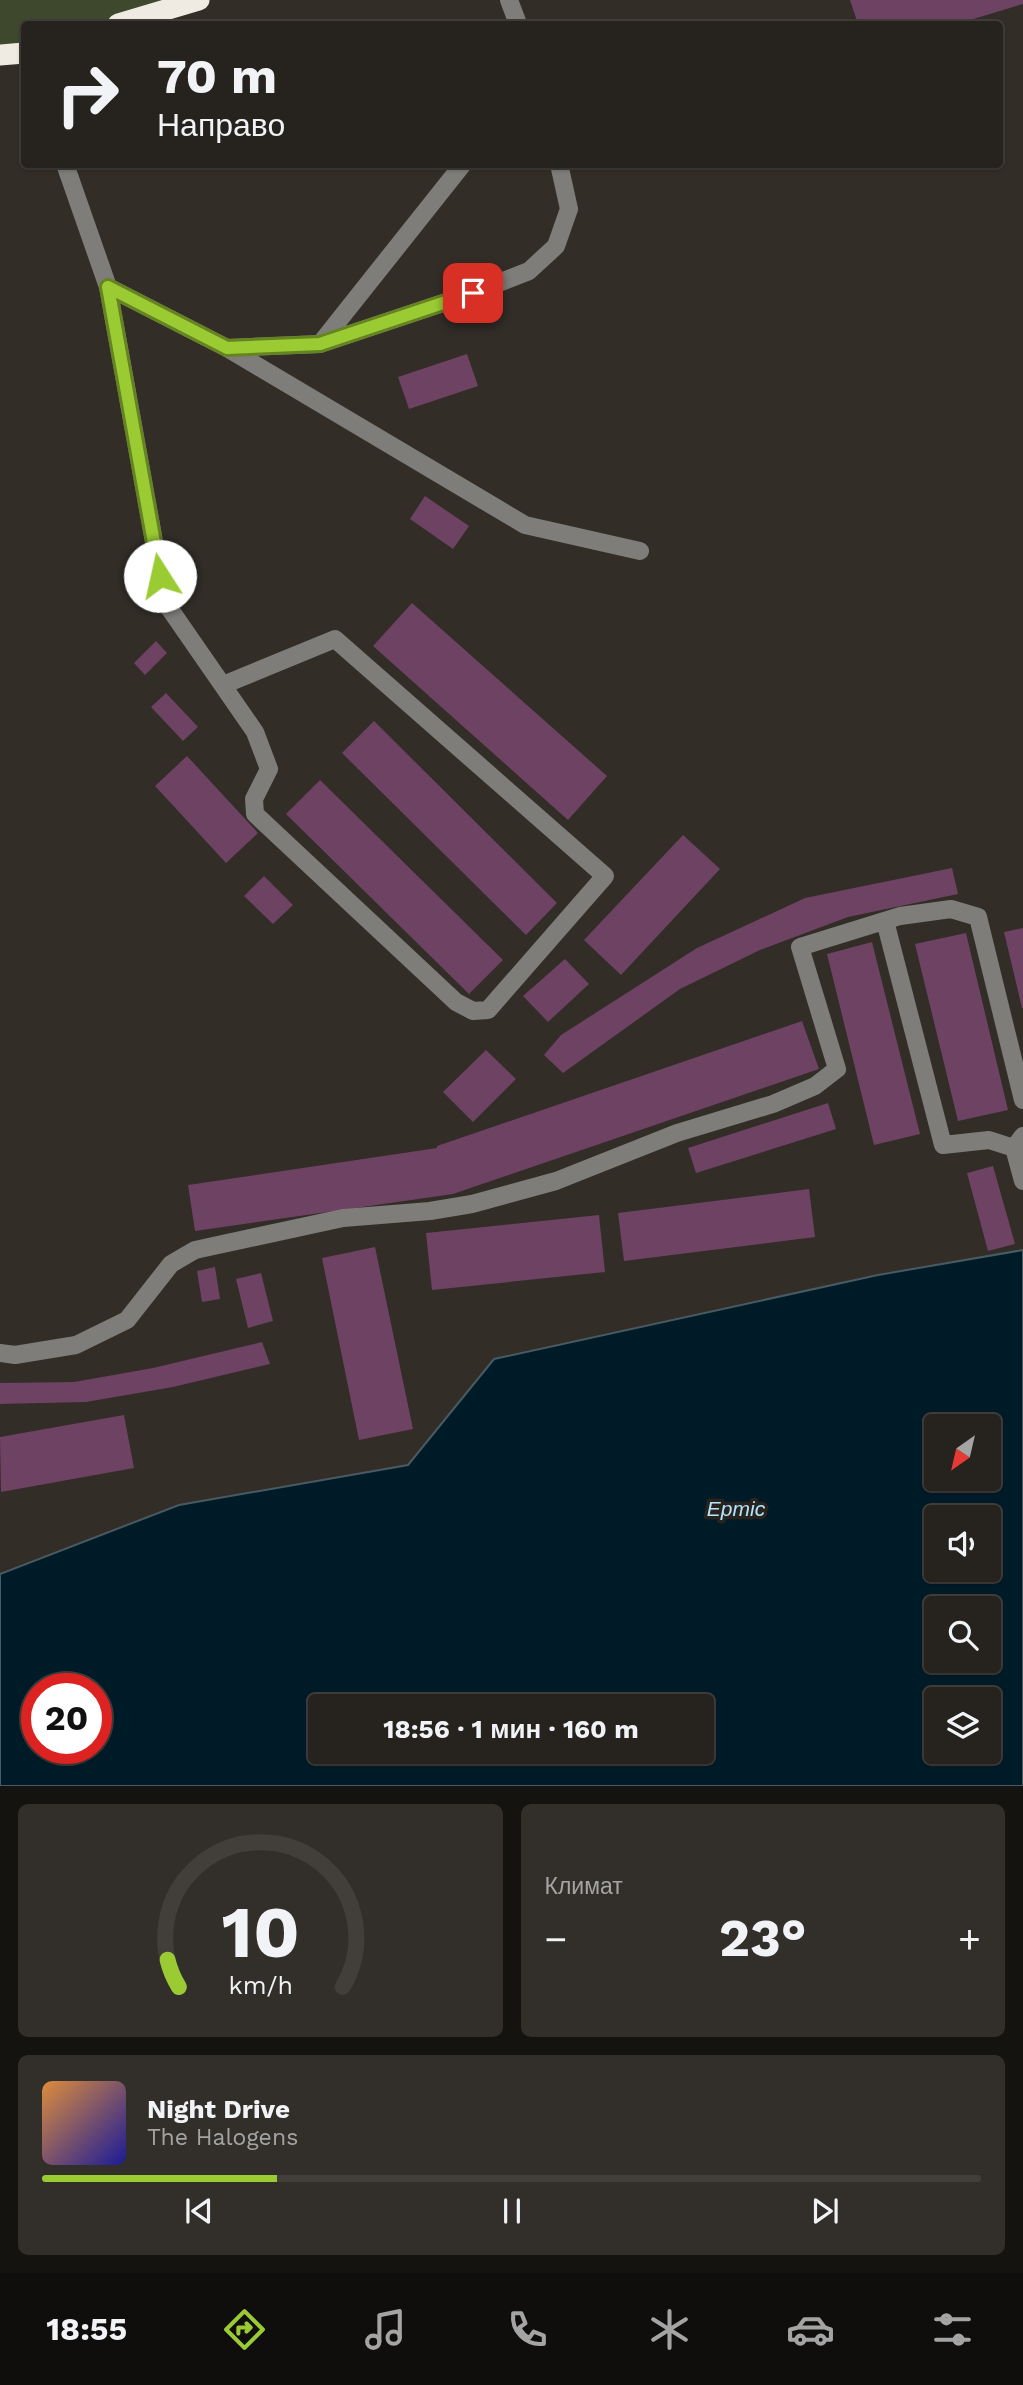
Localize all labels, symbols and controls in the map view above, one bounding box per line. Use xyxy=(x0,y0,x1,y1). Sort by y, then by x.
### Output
text: 70 m xyxy=(157,47,277,105)
icon: right xyxy=(42,49,133,140)
text: Направо xyxy=(157,106,285,144)
pin xyxy=(443,263,503,323)
icon: arrive xyxy=(454,274,492,312)
position arrow xyxy=(123,539,197,613)
north arrow xyxy=(924,1414,1001,1491)
map controls xyxy=(924,1414,1001,1764)
water label: Ертіс xyxy=(707,1496,766,1521)
button: sound xyxy=(924,1505,1001,1582)
button: search xyxy=(924,1596,1001,1673)
speed limit sign: 20 xyxy=(21,1673,112,1764)
button: layers xyxy=(924,1687,1001,1764)
text: 18:56 · 1 мин · 160 m xyxy=(383,1714,639,1744)
text: Климат xyxy=(545,1873,623,1900)
text: 10 xyxy=(221,1889,299,1975)
text: 23° xyxy=(719,1908,807,1969)
text: − xyxy=(545,1917,567,1961)
text: + xyxy=(958,1917,981,1961)
text: km/h xyxy=(228,1970,292,1999)
text: Night Drive xyxy=(147,2094,290,2124)
text: The Halogens xyxy=(147,2124,298,2151)
icon: previous xyxy=(180,2192,218,2230)
icon: pause xyxy=(493,2192,531,2230)
icon: next xyxy=(806,2192,844,2230)
icon: directions xyxy=(220,2305,269,2354)
icon: music xyxy=(361,2305,410,2354)
icon: phone xyxy=(503,2305,552,2354)
icon: climate xyxy=(645,2305,694,2354)
icon: car xyxy=(786,2305,835,2354)
icon: filters xyxy=(928,2305,977,2354)
text: 18:55 xyxy=(46,2310,127,2348)

